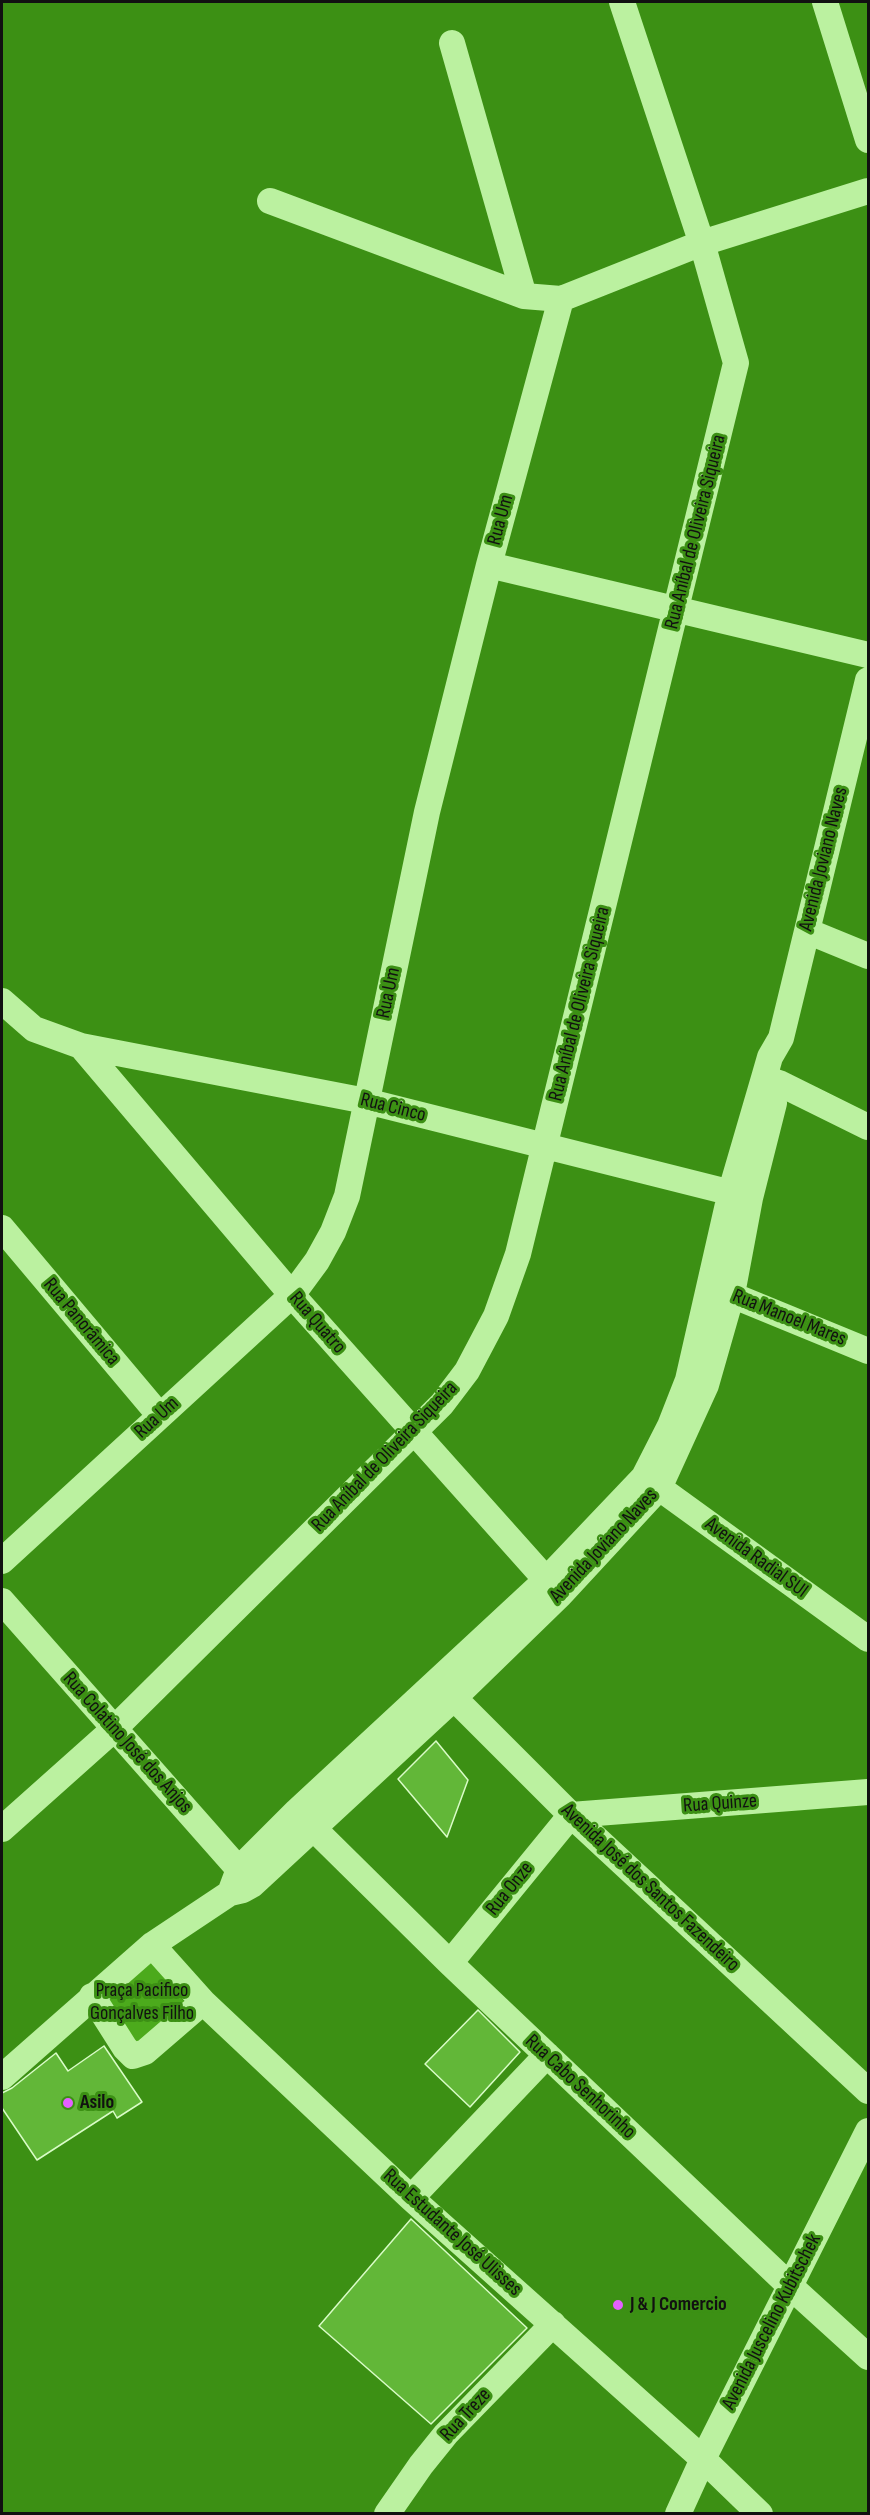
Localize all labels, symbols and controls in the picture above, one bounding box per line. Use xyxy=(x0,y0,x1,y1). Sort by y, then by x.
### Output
street label: Rua Aníbal de Oliveira Siqueira xyxy=(660,432,732,632)
street label: Rua Um xyxy=(483,492,519,548)
street label: Avenida Joviano Naves xyxy=(795,785,853,933)
street label: Rua Aníbal de Oliveira Siqueira xyxy=(544,904,616,1104)
street label: Rua Um xyxy=(372,965,406,1021)
street label: Rua Cinco xyxy=(358,1088,428,1128)
street label: Rua Panorâmica xyxy=(38,1274,124,1370)
street label: Rua Manoel Mares xyxy=(729,1284,849,1352)
street label: Rua Quatro xyxy=(284,1287,350,1359)
street label: Rua Aníbal de Oliveira Siqueira xyxy=(307,1377,463,1537)
street label: Rua Um xyxy=(130,1392,184,1444)
street label: Avenida Joviano Naves xyxy=(545,1484,663,1608)
street label: Avenida Radial SUl xyxy=(700,1513,812,1603)
street label: Rua Colatino José dos Anjos xyxy=(57,1667,197,1819)
street label: Rua Quinze xyxy=(682,1789,758,1819)
street label: Avenida José dos Santos Fazendeiro xyxy=(556,1799,744,1977)
street label: Rua Onze xyxy=(481,1857,539,1921)
park label: Praça Pacifico Gonçalves Filho xyxy=(90,1979,194,2026)
street label: Rua Cabo Senhorinho xyxy=(520,2030,640,2144)
place label: Asilo xyxy=(80,2091,114,2115)
marker: Asilo xyxy=(61,2096,75,2110)
street label: Rua Estudante José Ulisses xyxy=(378,2164,526,2302)
street label: Avenida Juscelino Kubitschek xyxy=(717,2230,827,2414)
place label: J & J Comercio xyxy=(630,2293,727,2317)
marker: J & J Comercio xyxy=(611,2298,625,2312)
street label: Rua Treze xyxy=(436,2384,496,2446)

